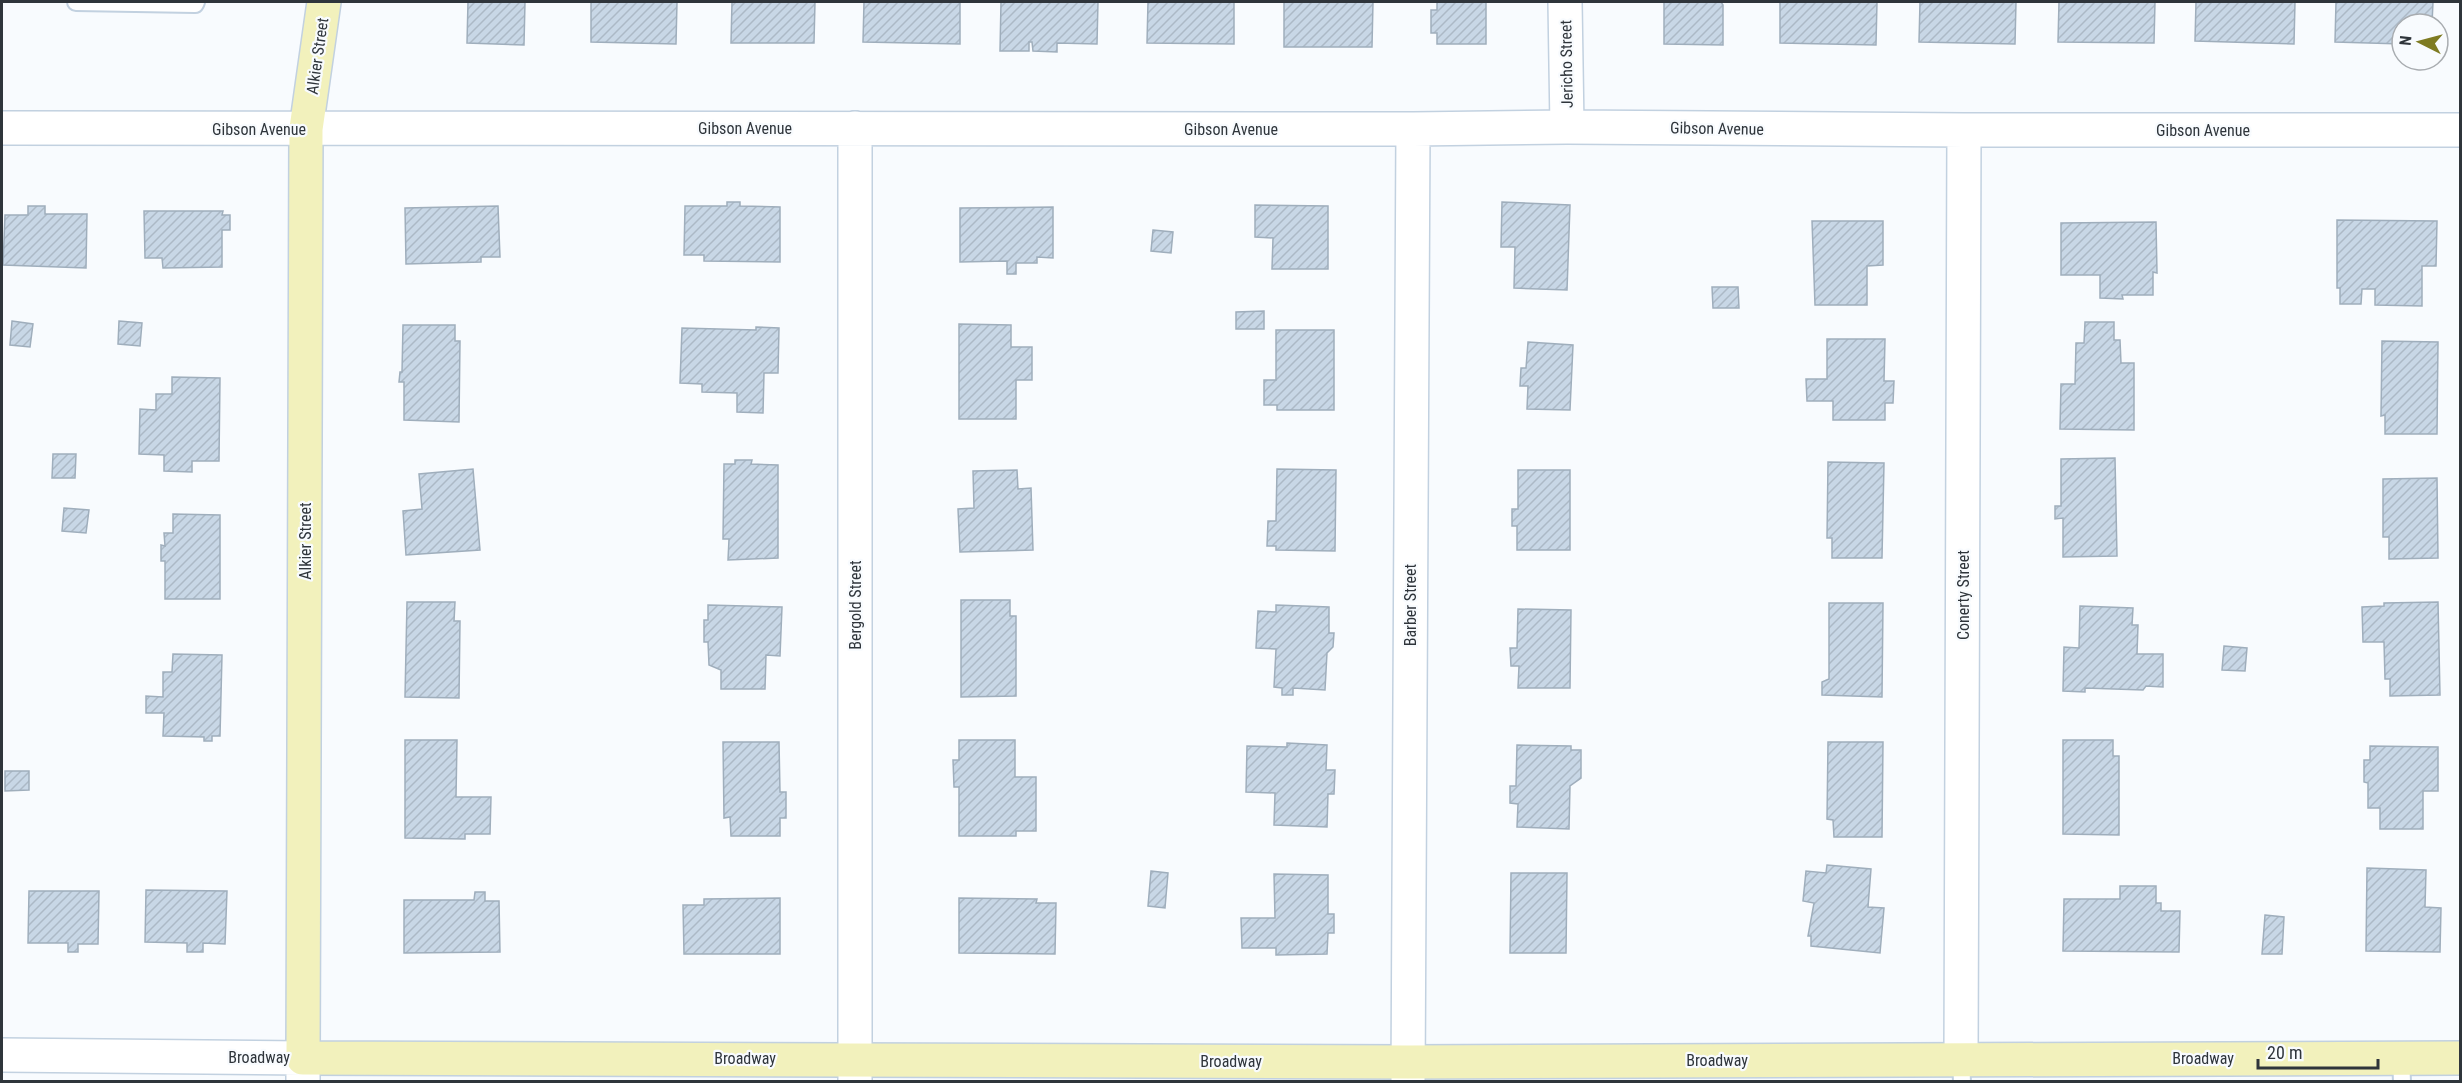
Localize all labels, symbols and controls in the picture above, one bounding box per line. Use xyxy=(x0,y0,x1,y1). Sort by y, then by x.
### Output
north arrow xyxy=(2390,12,2450,72)
street label: Alkier Street xyxy=(303,16,332,96)
street label: Jericho Street xyxy=(1556,20,1577,108)
text: N xyxy=(2396,35,2416,46)
street label: Gibson Avenue xyxy=(1670,118,1764,139)
street label: Gibson Avenue xyxy=(698,119,792,138)
street label: Gibson Avenue xyxy=(212,120,306,139)
street label: Gibson Avenue xyxy=(1184,120,1278,139)
street label: Gibson Avenue xyxy=(2156,121,2250,140)
street label: Alkier Street xyxy=(296,502,315,580)
street label: Conerty Street xyxy=(1954,550,1973,640)
street label: Bergold Street xyxy=(846,560,865,650)
street label: Barber Street xyxy=(1401,563,1420,646)
scale bar xyxy=(2258,1032,2378,1070)
text: 20 m xyxy=(2267,1042,2302,1063)
street label: Broadway xyxy=(228,1048,290,1067)
street label: Broadway xyxy=(714,1049,776,1068)
street label: Broadway xyxy=(2172,1049,2234,1068)
street label: Broadway xyxy=(1686,1051,1748,1070)
street label: Broadway xyxy=(1200,1052,1262,1071)

